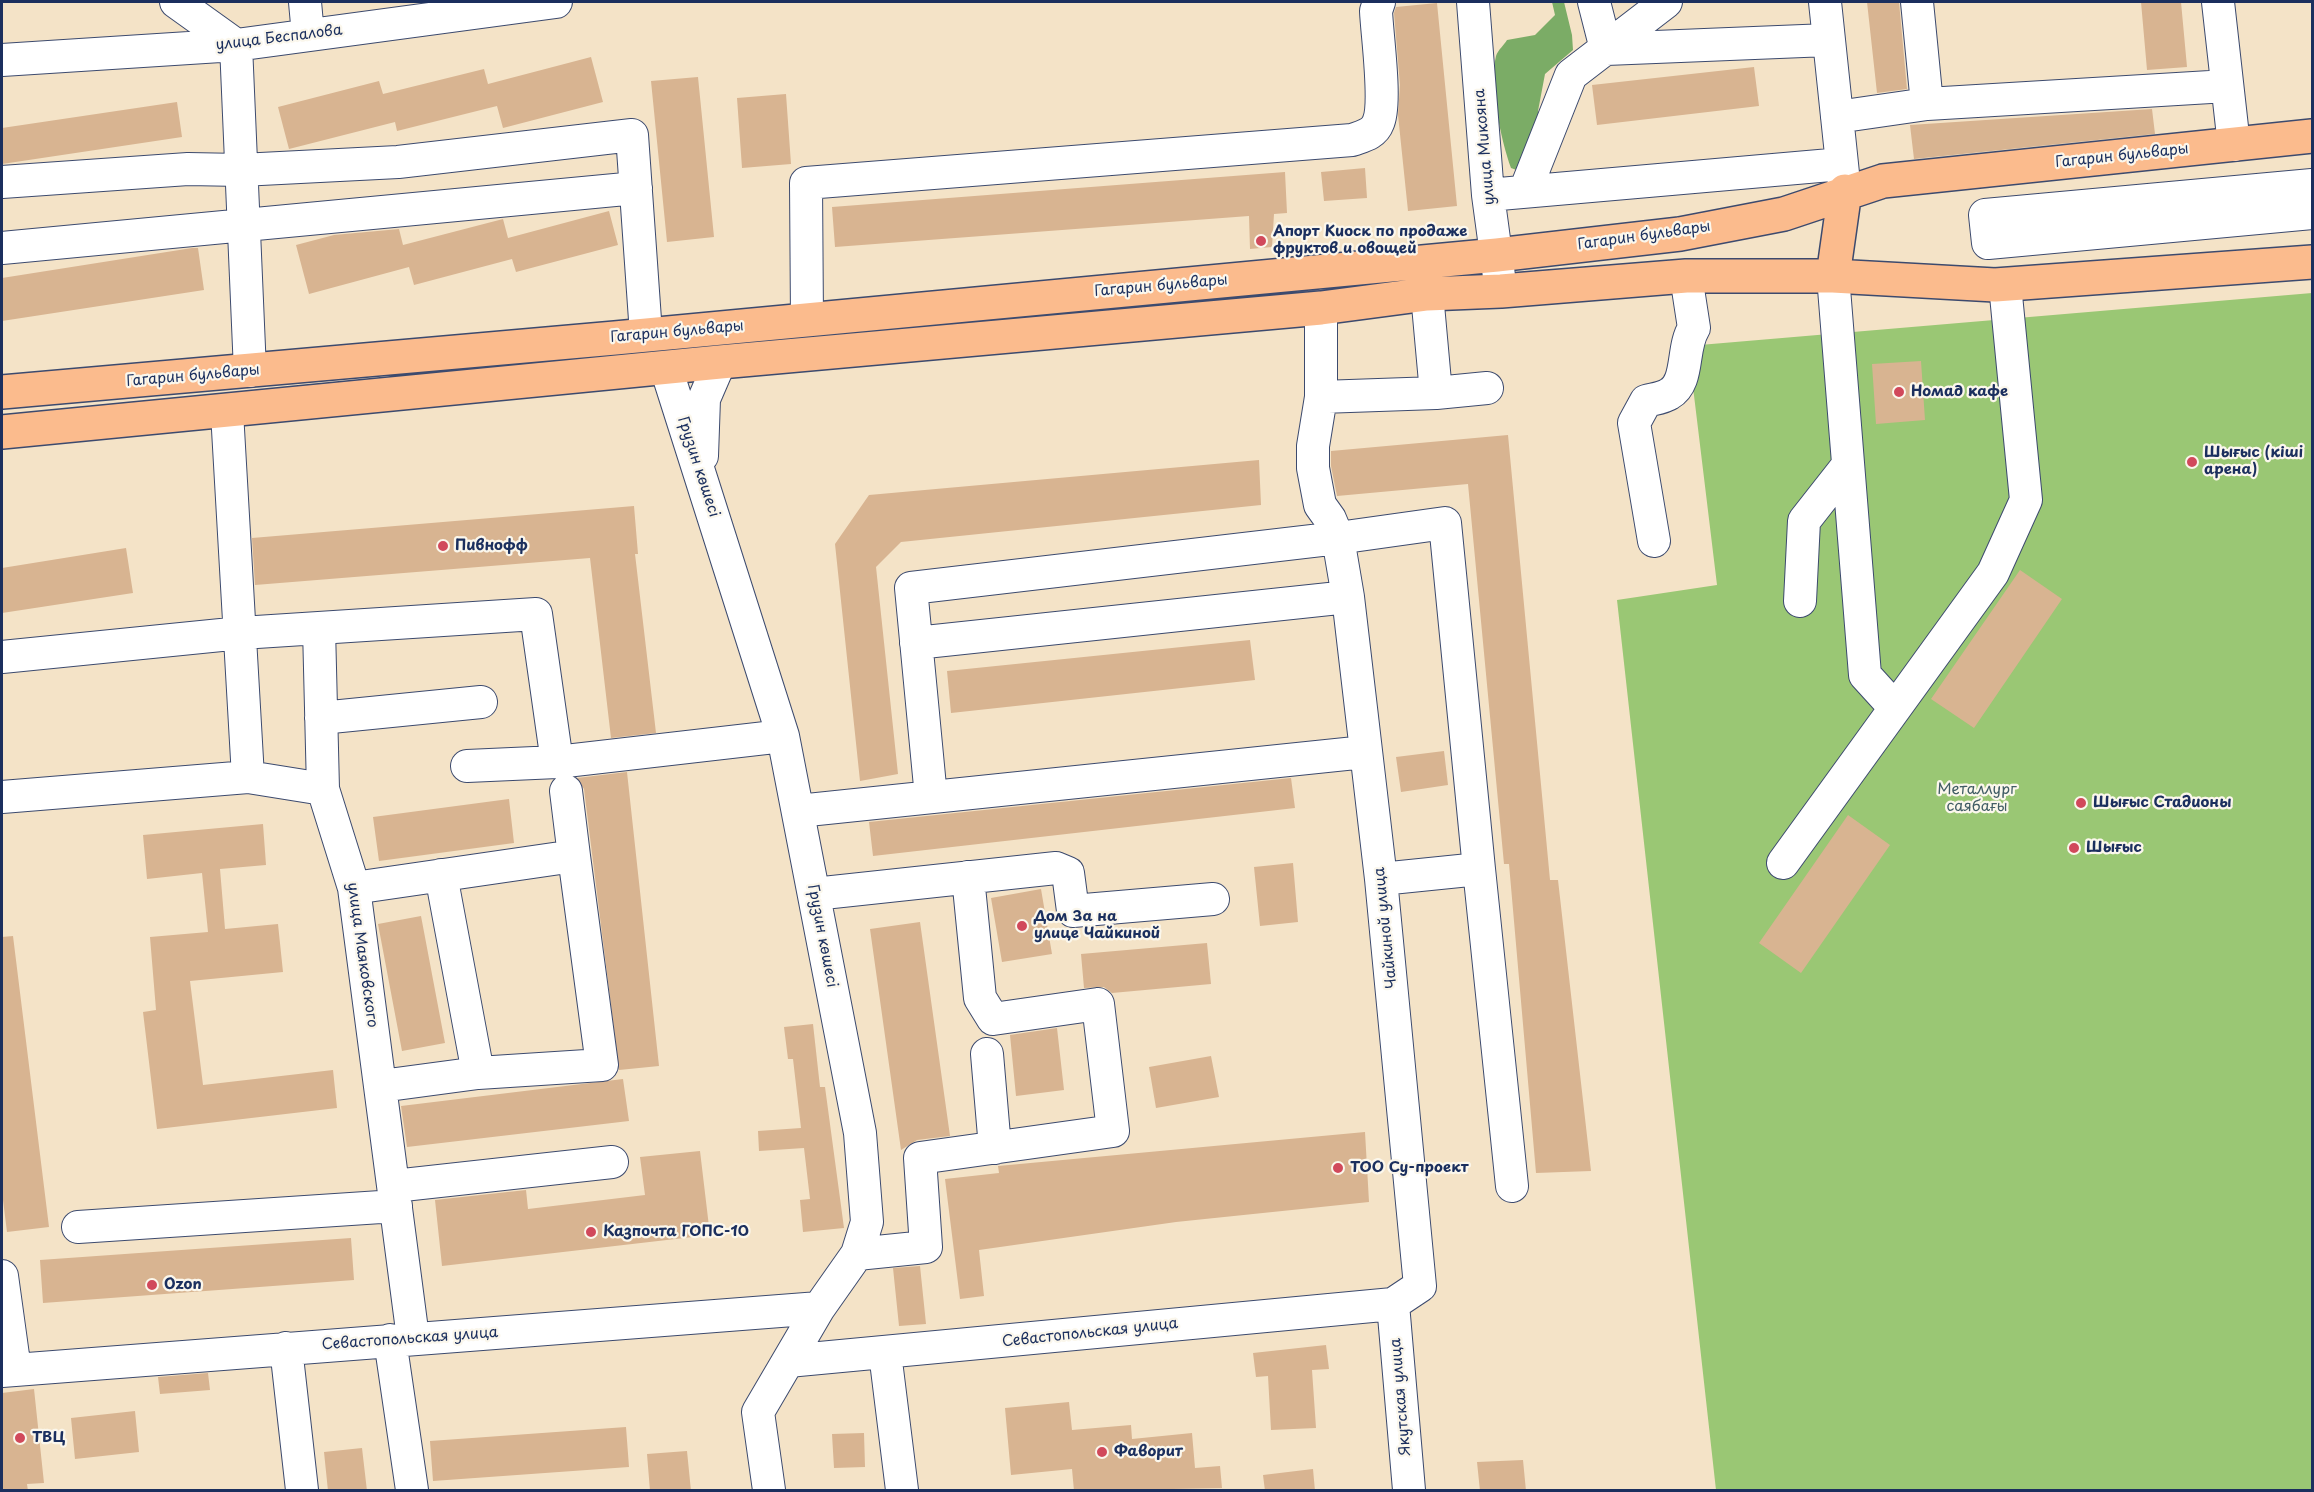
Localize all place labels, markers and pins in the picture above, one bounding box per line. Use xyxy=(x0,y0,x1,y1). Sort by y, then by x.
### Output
place label: Апорт Киоск по продаже фруктов и овощей xyxy=(1273,223,1467,258)
marker: Апорт Киоск по продаже фруктов и овощей xyxy=(1254,234,1268,248)
place label: Номад кафе xyxy=(1911,383,2008,401)
marker: Номад кафе xyxy=(1892,385,1906,399)
place label: Шығыс (кіші арена) xyxy=(2204,444,2303,479)
marker: Шығыс (кіші арена) xyxy=(2185,455,2199,469)
place label: Пивнофф xyxy=(455,537,528,555)
marker: Пивнофф xyxy=(436,539,450,553)
place label: Шығыс Стадионы xyxy=(2093,794,2231,812)
marker: Шығыс Стадионы xyxy=(2074,796,2088,810)
place label: Шығыс xyxy=(2086,839,2142,857)
marker: Шығыс xyxy=(2067,841,2081,855)
place label: Дом 3а на улице Чайкиной xyxy=(1034,908,1160,943)
marker: Дом 3а на улице Чайкиной xyxy=(1015,919,1029,933)
place label: ТОО Су-проект xyxy=(1350,1159,1468,1177)
marker: ТОО Су-проект xyxy=(1331,1161,1345,1175)
place label: Казпочта ГОПС-10 xyxy=(603,1223,749,1241)
marker: Казпочта ГОПС-10 xyxy=(584,1225,598,1239)
place label: Ozon xyxy=(164,1276,202,1294)
marker: Ozon xyxy=(145,1278,159,1292)
place label: ТВЦ xyxy=(32,1429,65,1447)
marker: ТВЦ xyxy=(13,1431,27,1445)
place label: Фаворит xyxy=(1114,1443,1183,1461)
marker: Фаворит xyxy=(1095,1445,1109,1459)

